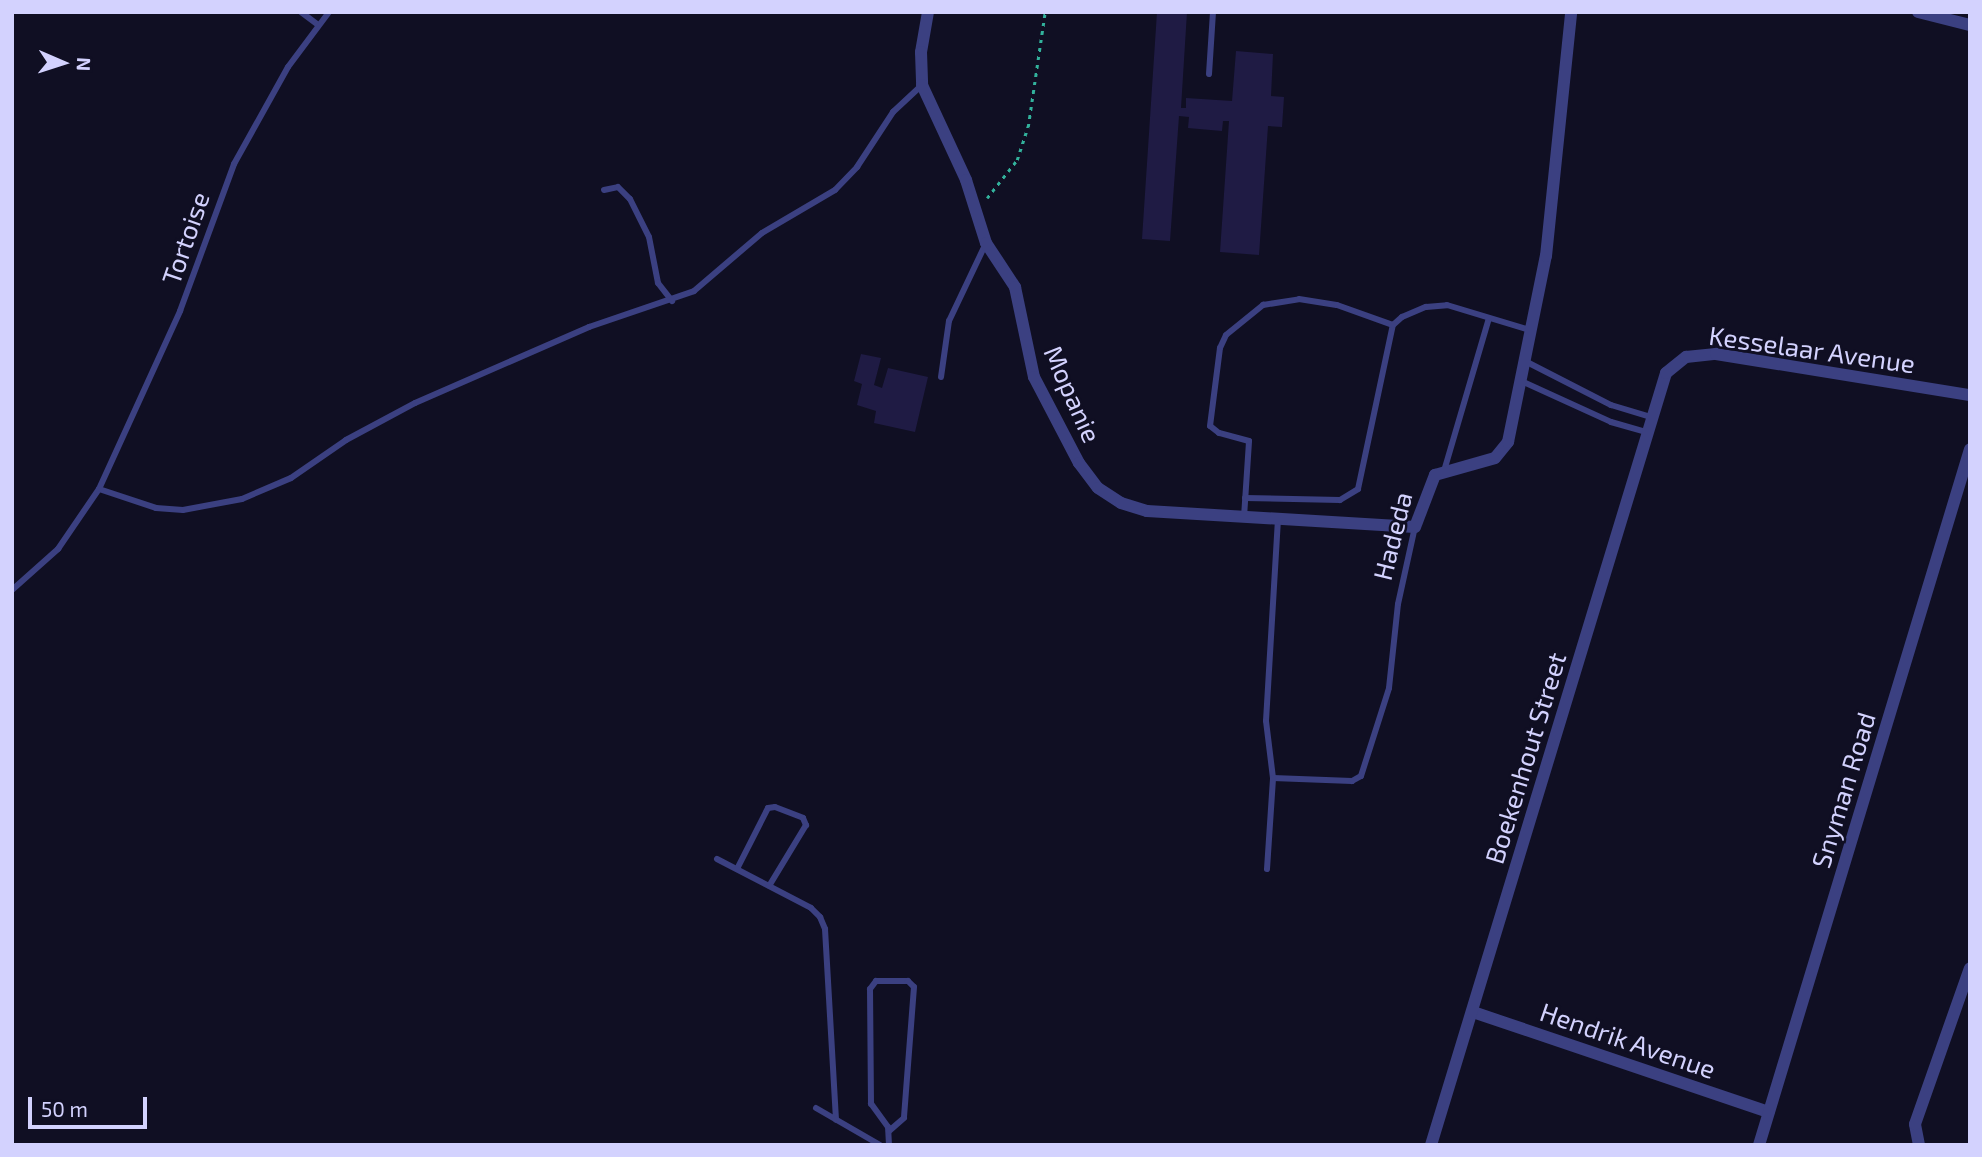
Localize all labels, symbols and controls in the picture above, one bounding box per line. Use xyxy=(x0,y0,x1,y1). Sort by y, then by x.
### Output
north arrow xyxy=(28,28,98,98)
text: N xyxy=(73,57,96,72)
street label: Tortoise xyxy=(155,188,215,288)
street label: Kesselaar Avenue xyxy=(1706,319,1918,379)
street label: Mopanie xyxy=(1038,341,1108,447)
street label: Hadeda xyxy=(1366,489,1418,583)
street label: Boekenhout Street xyxy=(1478,649,1572,867)
street label: Snyman Road xyxy=(1805,708,1881,872)
street label: Hendrik Avenue xyxy=(1536,995,1720,1085)
scale bar xyxy=(32,1084,150,1128)
text: 50 m xyxy=(41,1096,88,1121)

